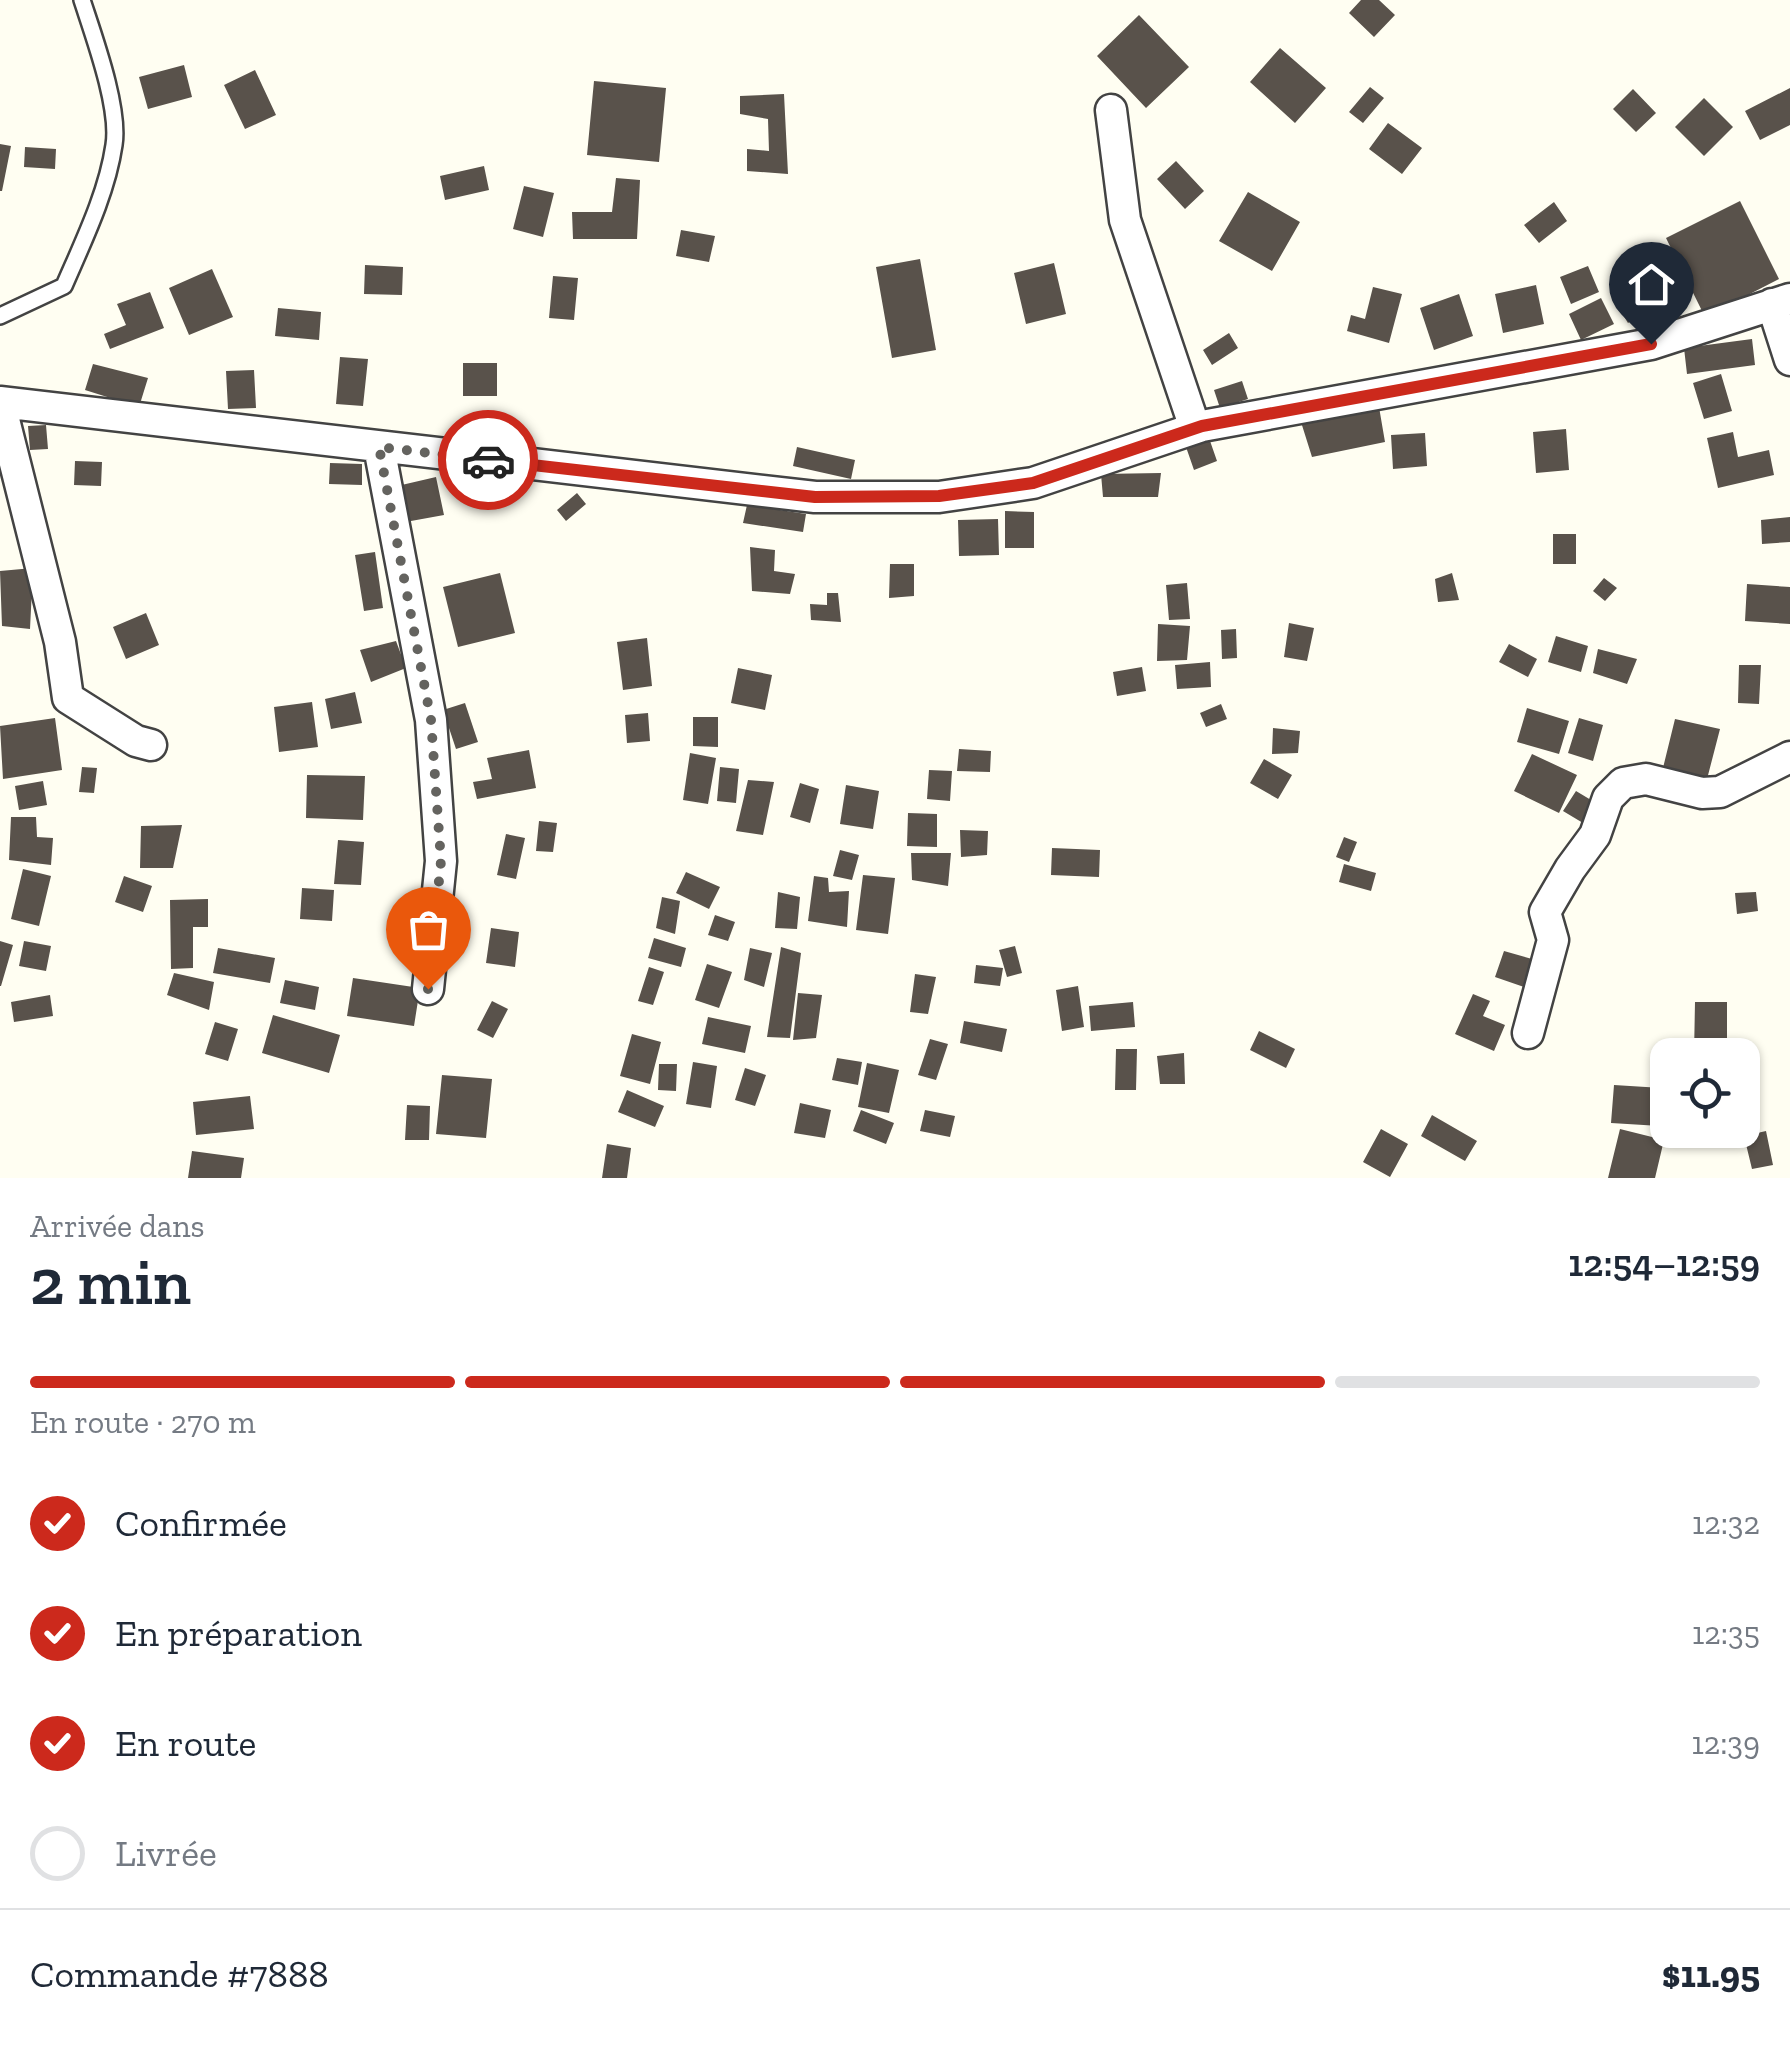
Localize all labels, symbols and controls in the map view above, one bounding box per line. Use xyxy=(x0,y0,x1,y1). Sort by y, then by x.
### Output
pin xyxy=(1609,242,1694,345)
icon: home xyxy=(1624,257,1679,312)
courier xyxy=(438,410,538,510)
icon: car xyxy=(461,433,516,488)
pin xyxy=(386,887,471,990)
icon: bag xyxy=(401,902,456,957)
map controls xyxy=(1650,1038,1760,1148)
button: locate xyxy=(1650,1038,1760,1148)
text: Arrivée dans xyxy=(30,1207,205,1245)
text: 12:54–12:59 xyxy=(1568,1240,1760,1286)
text: 2 min xyxy=(30,1243,191,1321)
text: En route · 270 m xyxy=(30,1403,256,1441)
icon: check xyxy=(30,1496,85,1551)
text: Confirmée xyxy=(115,1500,287,1546)
text: 12:32 xyxy=(1692,1504,1760,1542)
icon: check xyxy=(30,1606,85,1661)
text: En préparation xyxy=(115,1610,362,1656)
text: 12:35 xyxy=(1692,1614,1760,1652)
icon: check xyxy=(30,1716,85,1771)
text: En route xyxy=(115,1720,256,1766)
text: 12:39 xyxy=(1691,1724,1760,1762)
text: Livrée xyxy=(115,1830,217,1876)
text: Commande #7888 xyxy=(30,1951,329,1997)
text: $11.95 xyxy=(1662,1951,1760,1997)

